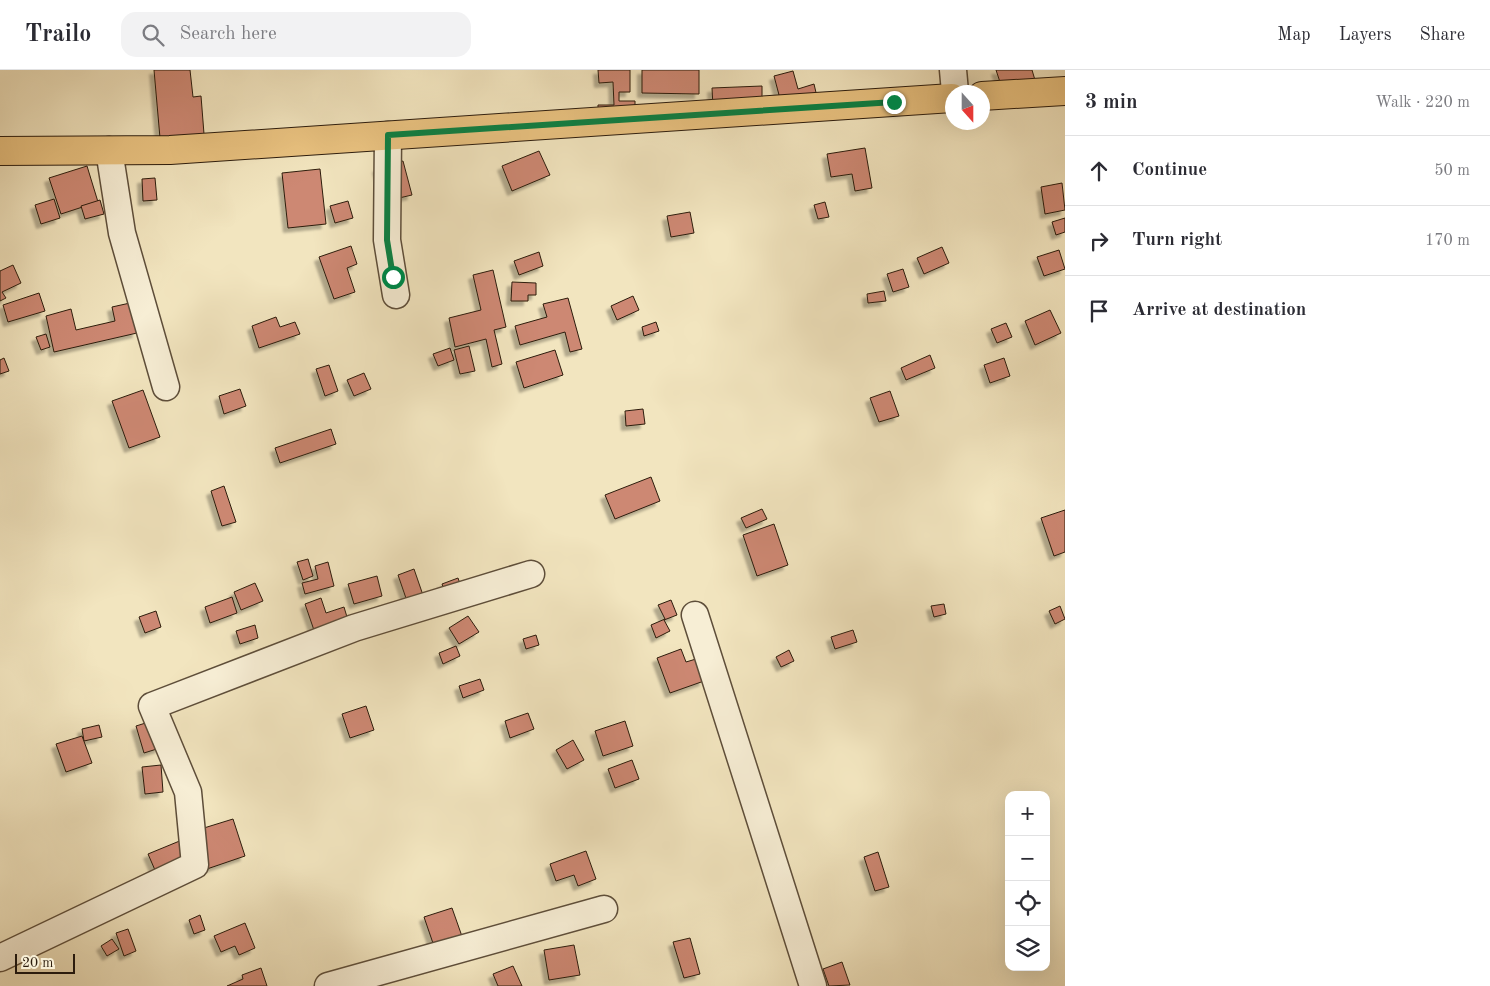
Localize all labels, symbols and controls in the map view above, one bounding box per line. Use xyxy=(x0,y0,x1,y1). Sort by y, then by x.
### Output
search box xyxy=(121,12,471,57)
icon: search xyxy=(139,21,167,49)
text: Trailo xyxy=(25,23,91,47)
text: Search here xyxy=(179,25,277,44)
text: Map xyxy=(1277,26,1311,44)
text: Layers xyxy=(1339,26,1391,44)
text: Share xyxy=(1419,26,1465,44)
north arrow xyxy=(945,85,990,130)
route end xyxy=(883,91,906,114)
text: 3 min xyxy=(1085,92,1138,113)
text: Walk · 220 m xyxy=(1375,95,1470,111)
icon: ahead xyxy=(1085,157,1113,185)
text: Continue xyxy=(1132,161,1207,180)
text: 50 m xyxy=(1434,163,1470,179)
icon: right xyxy=(1085,227,1113,255)
text: Turn right xyxy=(1132,231,1222,250)
text: 170 m xyxy=(1425,233,1470,249)
route start xyxy=(382,266,405,289)
icon: arrive xyxy=(1085,297,1113,325)
text: Arrive at destination xyxy=(1132,301,1306,320)
map controls xyxy=(1005,791,1050,971)
button: + xyxy=(1005,791,1050,836)
button: − xyxy=(1005,836,1050,881)
button: locate xyxy=(1005,881,1050,926)
button: layers xyxy=(1005,926,1050,971)
scale bar xyxy=(15,951,75,974)
text: 20 m xyxy=(22,956,53,970)

